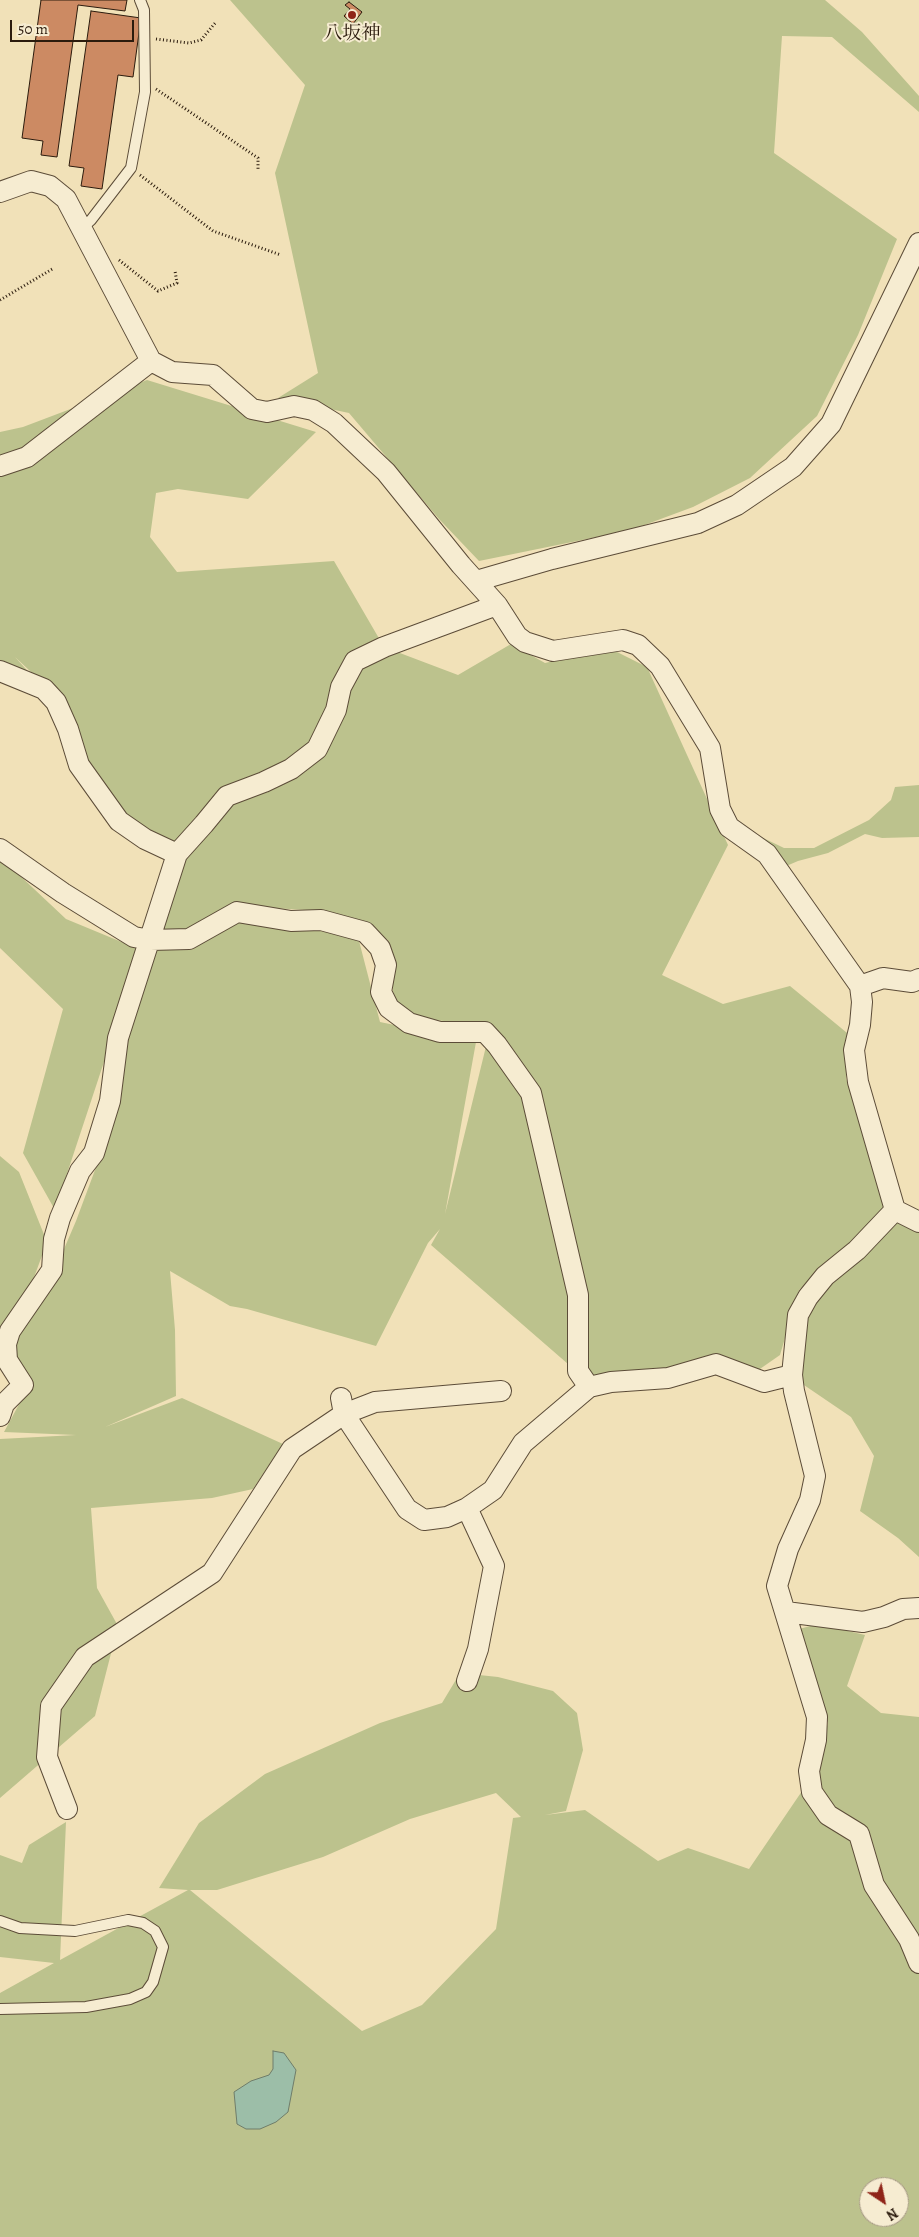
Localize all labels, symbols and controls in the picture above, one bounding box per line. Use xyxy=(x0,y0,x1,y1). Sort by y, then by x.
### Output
marker: 八坂神 xyxy=(346,9,358,21)
scale bar xyxy=(12,10,136,42)
text: 50 m xyxy=(18,19,48,39)
place label: 八坂神 xyxy=(324,23,380,45)
north arrow xyxy=(859,2177,909,2227)
text: N xyxy=(883,2203,902,2225)

